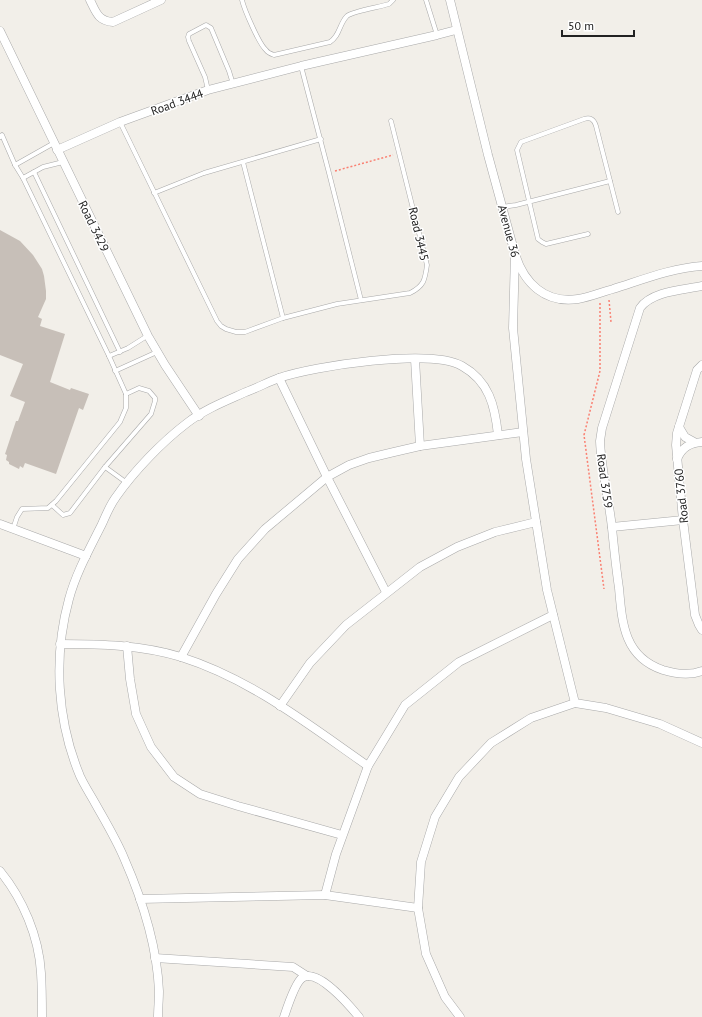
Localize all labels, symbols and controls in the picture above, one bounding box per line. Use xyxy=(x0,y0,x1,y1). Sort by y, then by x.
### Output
scale bar xyxy=(562,12,634,38)
text: 50 m xyxy=(568,18,594,33)
street label: Road 3444 xyxy=(149,85,206,118)
street label: Road 3429 xyxy=(75,198,113,254)
street label: Avenue 36 xyxy=(495,203,523,259)
street label: Road 3445 xyxy=(406,206,432,262)
street label: Road 3759 xyxy=(594,453,616,509)
street label: Road 3760 xyxy=(671,468,691,524)

